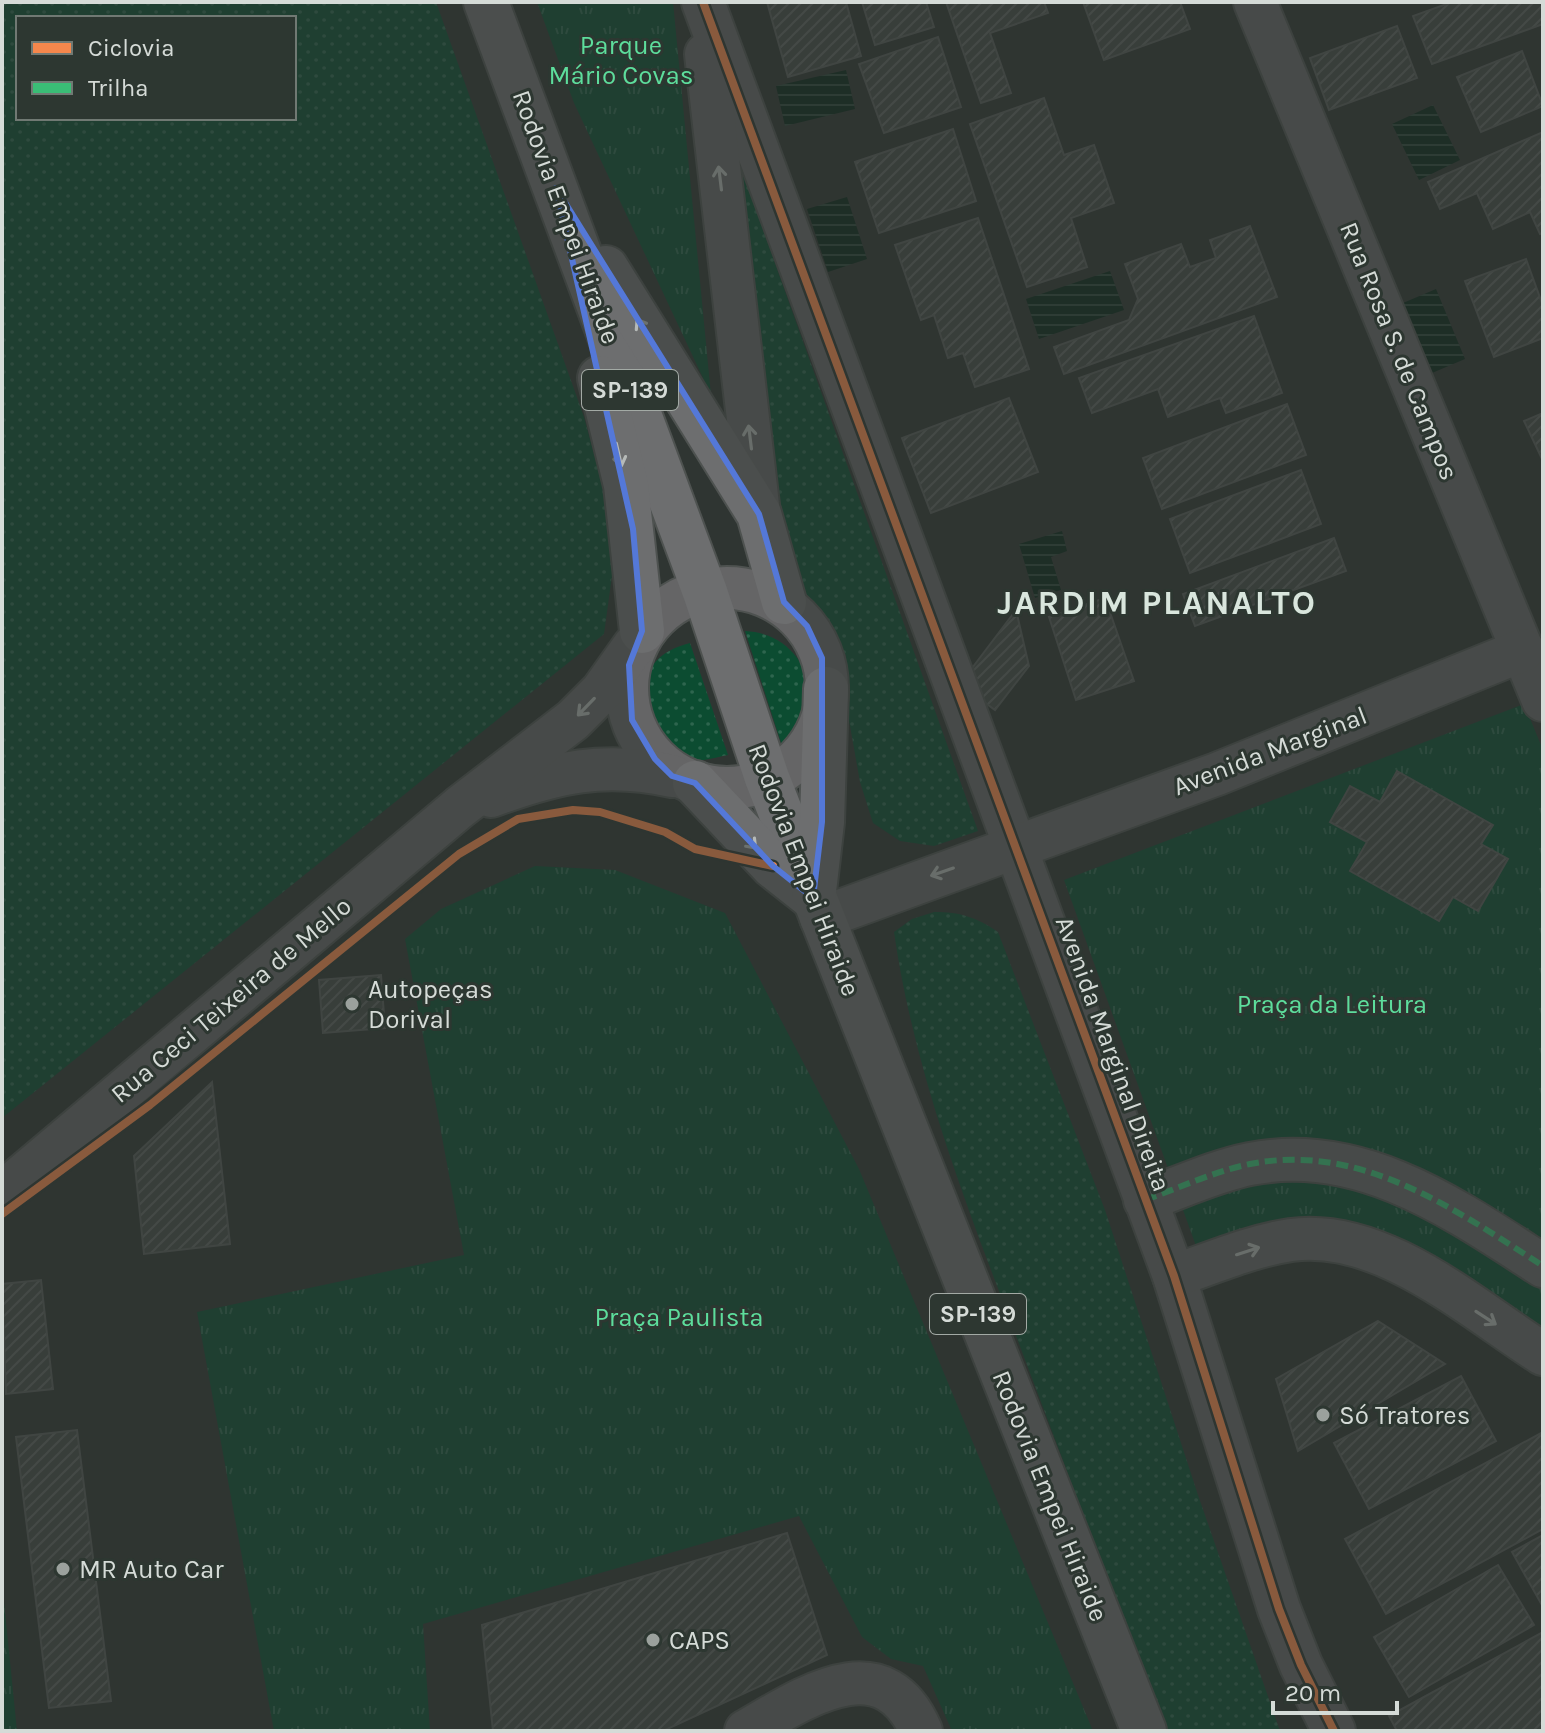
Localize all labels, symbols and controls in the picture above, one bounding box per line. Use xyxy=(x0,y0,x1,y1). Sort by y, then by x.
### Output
legend xyxy=(16,16,296,120)
park label: Parque Mário Covas xyxy=(548,30,694,91)
text: Ciclovia xyxy=(88,34,175,62)
text: Trilha xyxy=(88,74,149,102)
street label: Rodovia Empei Hiraide xyxy=(506,86,626,348)
one-way arrow xyxy=(713,165,728,192)
street label: Rua Rosa S. de Campos xyxy=(1333,217,1465,485)
one-way arrow xyxy=(635,318,651,341)
road number: SP-139 xyxy=(582,370,678,410)
one-way arrow xyxy=(742,424,757,450)
one-way arrow xyxy=(612,442,627,467)
district label: JARDIM PLANALTO xyxy=(997,583,1317,623)
one-way arrow xyxy=(577,697,596,716)
street label: Avenida Marginal xyxy=(1169,700,1371,802)
street label: Rodovia Empei Hiraide xyxy=(742,739,866,1001)
one-way arrow xyxy=(739,830,758,850)
one-way arrow xyxy=(929,866,954,881)
street label: Rua Ceci Teixeira de Mello xyxy=(104,890,358,1110)
street label: Avenida Marginal Direita xyxy=(1049,912,1177,1196)
place label: Autopeças Dorival xyxy=(368,974,493,1035)
park label: Praça da Leitura xyxy=(1237,989,1427,1020)
marker: Autopeças Dorival xyxy=(343,995,361,1013)
one-way arrow xyxy=(1235,1242,1260,1257)
road number: SP-139 xyxy=(930,1294,1026,1334)
park label: Praça Paulista xyxy=(594,1302,764,1333)
one-way arrow xyxy=(1474,1310,1497,1326)
street label: Rodovia Empei Hiraide xyxy=(985,1366,1115,1626)
place label: Só Tratores xyxy=(1339,1400,1470,1431)
marker: Só Tratores xyxy=(1314,1406,1332,1424)
place label: MR Auto Car xyxy=(79,1554,224,1585)
marker: MR Auto Car xyxy=(54,1560,72,1578)
place label: CAPS xyxy=(669,1625,730,1656)
marker: CAPS xyxy=(644,1631,662,1649)
scale bar xyxy=(1273,1665,1397,1715)
text: 20 m xyxy=(1285,1679,1341,1707)

